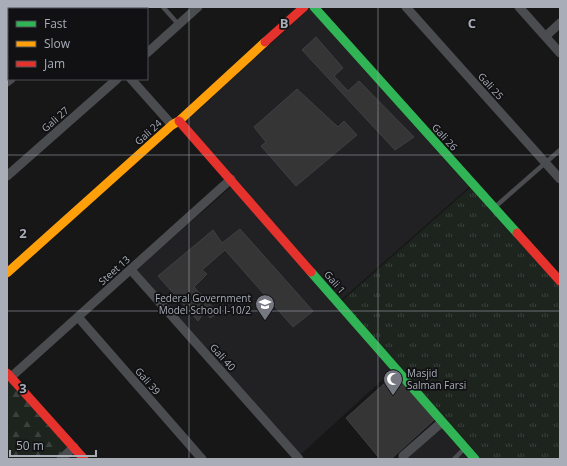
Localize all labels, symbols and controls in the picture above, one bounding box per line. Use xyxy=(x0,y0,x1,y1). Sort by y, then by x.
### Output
legend xyxy=(8,8,148,80)
text: B xyxy=(280,14,289,32)
text: C xyxy=(468,14,476,32)
text: Fast xyxy=(44,15,67,32)
text: Slow xyxy=(44,35,71,52)
text: Jam xyxy=(43,55,65,72)
street label: Gali 25 xyxy=(475,69,507,103)
street label: Gali 27 xyxy=(38,103,72,135)
street label: Gali 24 xyxy=(131,116,165,148)
street label: Gali 26 xyxy=(429,120,461,154)
text: 2 xyxy=(19,224,27,242)
street label: Steet 13 xyxy=(95,252,133,288)
street label: Gali 1 xyxy=(321,268,349,296)
place label: Federal Government Model School I-10/2 xyxy=(155,291,251,317)
school or university icon: Federal Government Model School I-10/2 xyxy=(254,293,276,321)
street label: Gali 40 xyxy=(207,340,239,374)
street label: Gali 39 xyxy=(132,364,164,398)
place label: Masjid Salman Farsi xyxy=(407,366,466,392)
mosque icon: Masjid Salman Farsi xyxy=(382,368,404,396)
text: 3 xyxy=(19,379,27,397)
scale bar xyxy=(10,432,96,458)
text: 50 m xyxy=(16,437,44,454)

